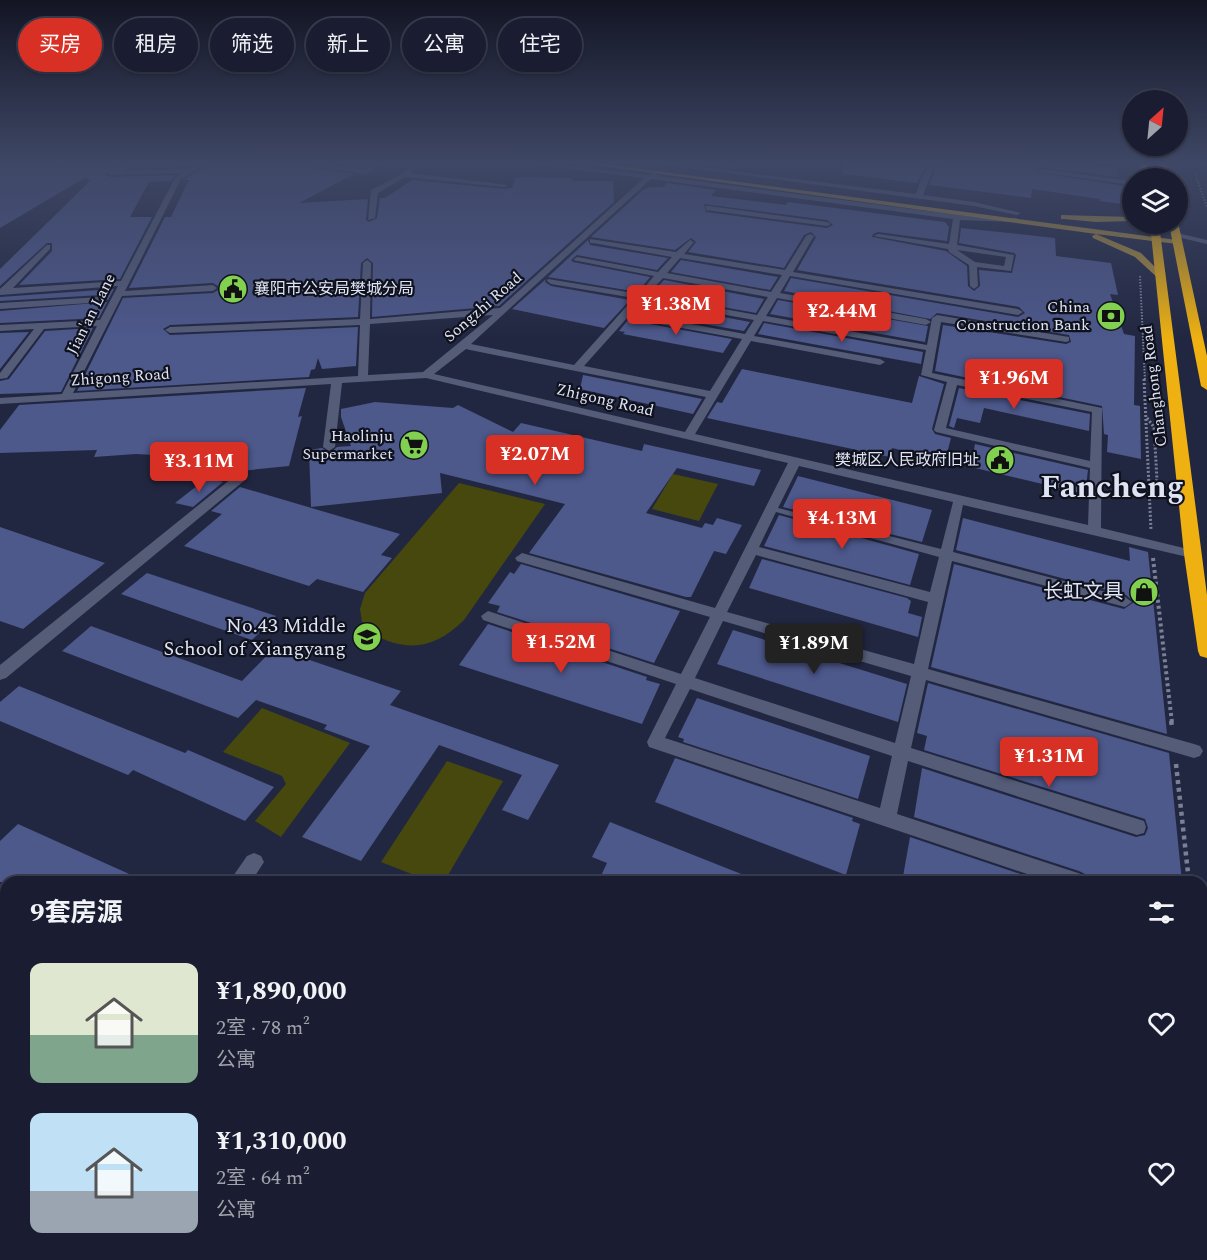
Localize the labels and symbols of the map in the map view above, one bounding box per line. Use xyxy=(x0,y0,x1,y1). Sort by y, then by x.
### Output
north arrow xyxy=(1122,90,1188,156)
street label: Songzhi Road xyxy=(438,266,528,348)
street label: Jian'an Lane xyxy=(60,269,122,359)
public building icon: 襄阳市公安局樊城分局 xyxy=(217,273,249,305)
place label: 襄阳市公安局樊城分局 xyxy=(254,277,414,301)
pin: ¥1.38M xyxy=(627,285,725,336)
pin: ¥2.44M xyxy=(793,292,891,343)
place label: China Construction Bank xyxy=(956,295,1090,337)
bank icon: China Construction Bank xyxy=(1095,300,1127,332)
street label: Changhong Road xyxy=(1135,324,1173,448)
pin: ¥1.96M xyxy=(965,359,1063,410)
street label: Zhigong Road xyxy=(69,362,171,392)
street label: Zhigong Road xyxy=(554,377,656,423)
place label: Haolinju Supermarket xyxy=(302,424,393,466)
supermarket icon: Haolinju Supermarket xyxy=(398,429,430,461)
pin: ¥2.07M xyxy=(486,435,584,486)
pin: ¥3.11M xyxy=(150,442,248,493)
public building icon: 樊城区人民政府旧址 xyxy=(984,444,1016,476)
place label: 樊城区人民政府旧址 xyxy=(835,448,979,472)
district label: Fancheng xyxy=(1040,463,1184,512)
pin: ¥4.13M xyxy=(793,499,891,550)
shop icon: 长虹文具 xyxy=(1128,576,1160,608)
place label: 长虹文具 xyxy=(1043,577,1123,607)
place label: No.43 Middle School of Xiangyang xyxy=(163,611,346,664)
school or university icon: No.43 Middle School of Xiangyang xyxy=(351,621,383,653)
pin: ¥1.52M xyxy=(512,623,610,674)
pin: ¥1.89M xyxy=(765,624,863,675)
pin: ¥1.31M xyxy=(1000,737,1098,788)

